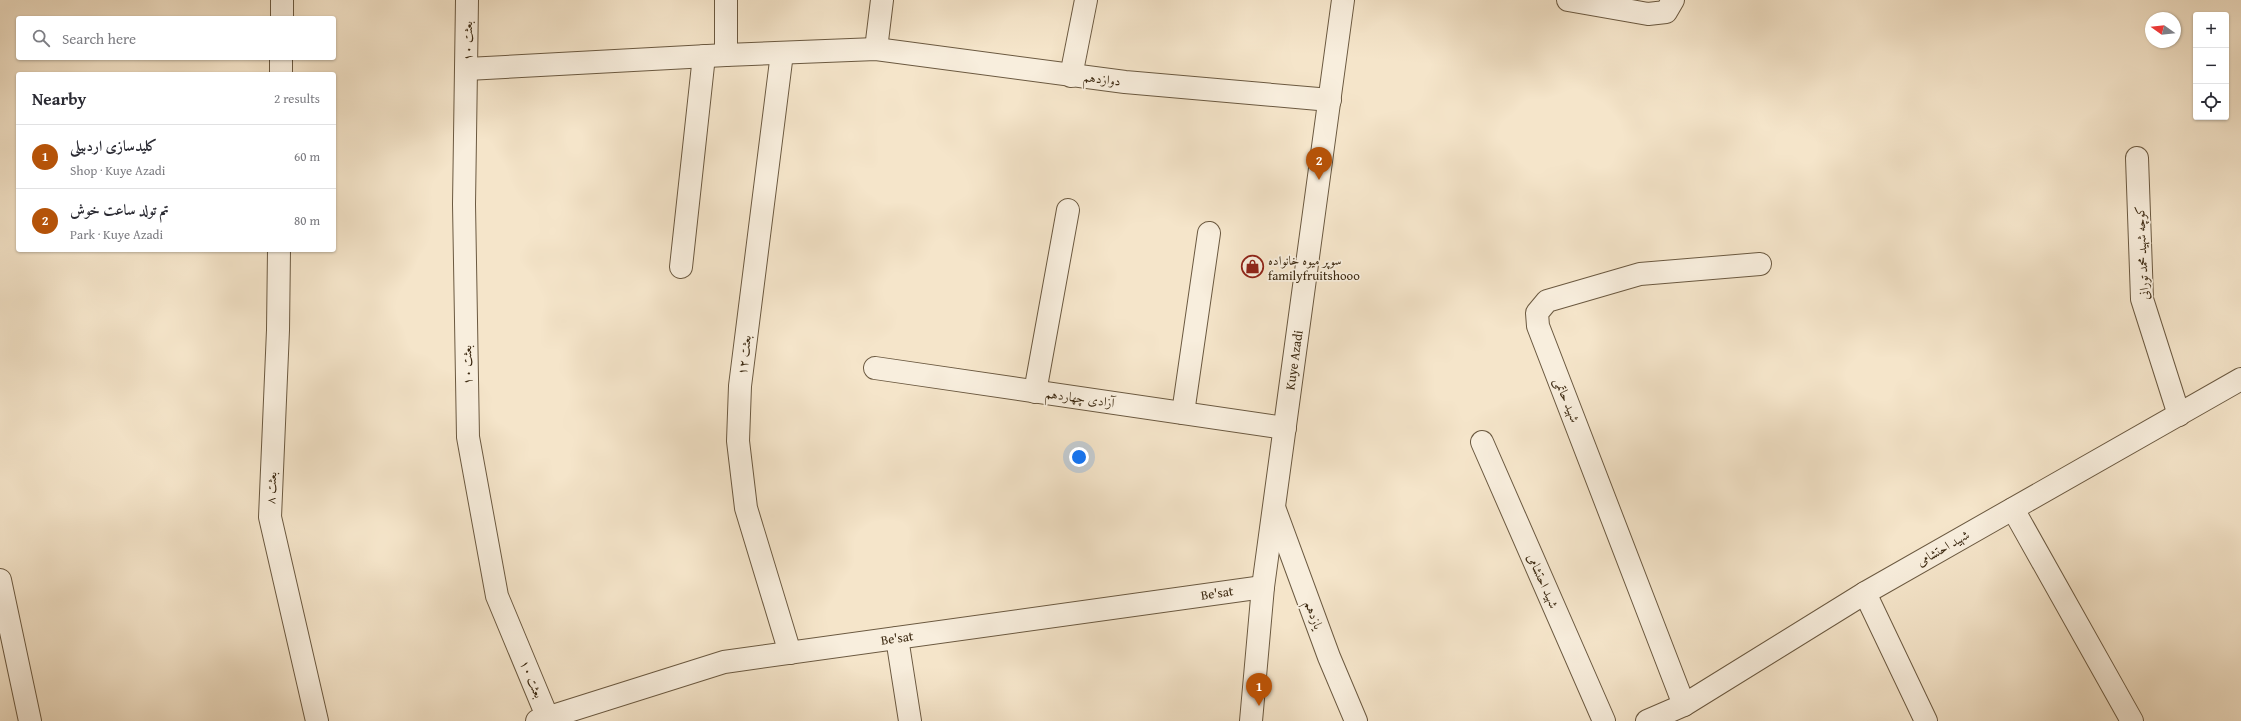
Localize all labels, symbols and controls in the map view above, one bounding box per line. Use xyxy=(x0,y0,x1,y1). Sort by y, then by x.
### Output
north arrow xyxy=(2145,12,2181,48)
map controls xyxy=(2193,12,2229,120)
button: + xyxy=(2193,12,2229,48)
search box xyxy=(16,16,336,60)
street label: بعثت ۱۰ xyxy=(458,21,477,61)
icon: search xyxy=(30,27,52,49)
text: Search here xyxy=(62,28,136,49)
button: − xyxy=(2193,48,2229,84)
street label: دوازدهم xyxy=(1082,67,1122,94)
button: locate xyxy=(2193,84,2229,120)
text: Nearby xyxy=(32,86,86,111)
text: 2 results xyxy=(274,89,320,108)
text: کلیدسازی اردبیلی xyxy=(70,135,157,156)
text: 1 xyxy=(42,147,48,166)
text: 60 m xyxy=(294,147,320,166)
pin: 2 xyxy=(1306,147,1332,180)
text: Shop · Kuye Azadi xyxy=(70,161,165,180)
text: تم تولد ساعت خوش xyxy=(70,199,169,220)
street label: کوچه شهید محمد تورانی xyxy=(2130,205,2154,301)
text: 2 xyxy=(42,211,48,230)
text: 80 m xyxy=(294,211,320,230)
text: Park · Kuye Azadi xyxy=(70,225,163,244)
place label: سوپر میوه خانواده familyfruitshooo xyxy=(1268,251,1360,285)
shop icon: سوپر میوه خانواده familyfruitshooo xyxy=(1240,254,1266,280)
street label: Kuye Azadi xyxy=(1280,329,1308,391)
street label: بعثت ۱۲ xyxy=(732,334,756,376)
street label: بعثت ۱۰ xyxy=(457,345,477,385)
street label: شهید حاتمی xyxy=(1549,375,1585,425)
street label: آزادی چهاردهم xyxy=(1044,384,1117,415)
your location xyxy=(1069,447,1089,467)
street label: بعثت ٨ xyxy=(261,471,281,505)
street label: شهید احتشامی xyxy=(1913,525,1973,571)
street label: شهید احتشامی xyxy=(1523,551,1563,611)
street label: Be'sat xyxy=(1199,581,1235,605)
street label: یازدهم xyxy=(1297,598,1328,634)
street label: Be'sat xyxy=(879,626,915,650)
street label: بعثت ۱۰ xyxy=(515,657,549,701)
pin: 1 xyxy=(1246,673,1272,706)

